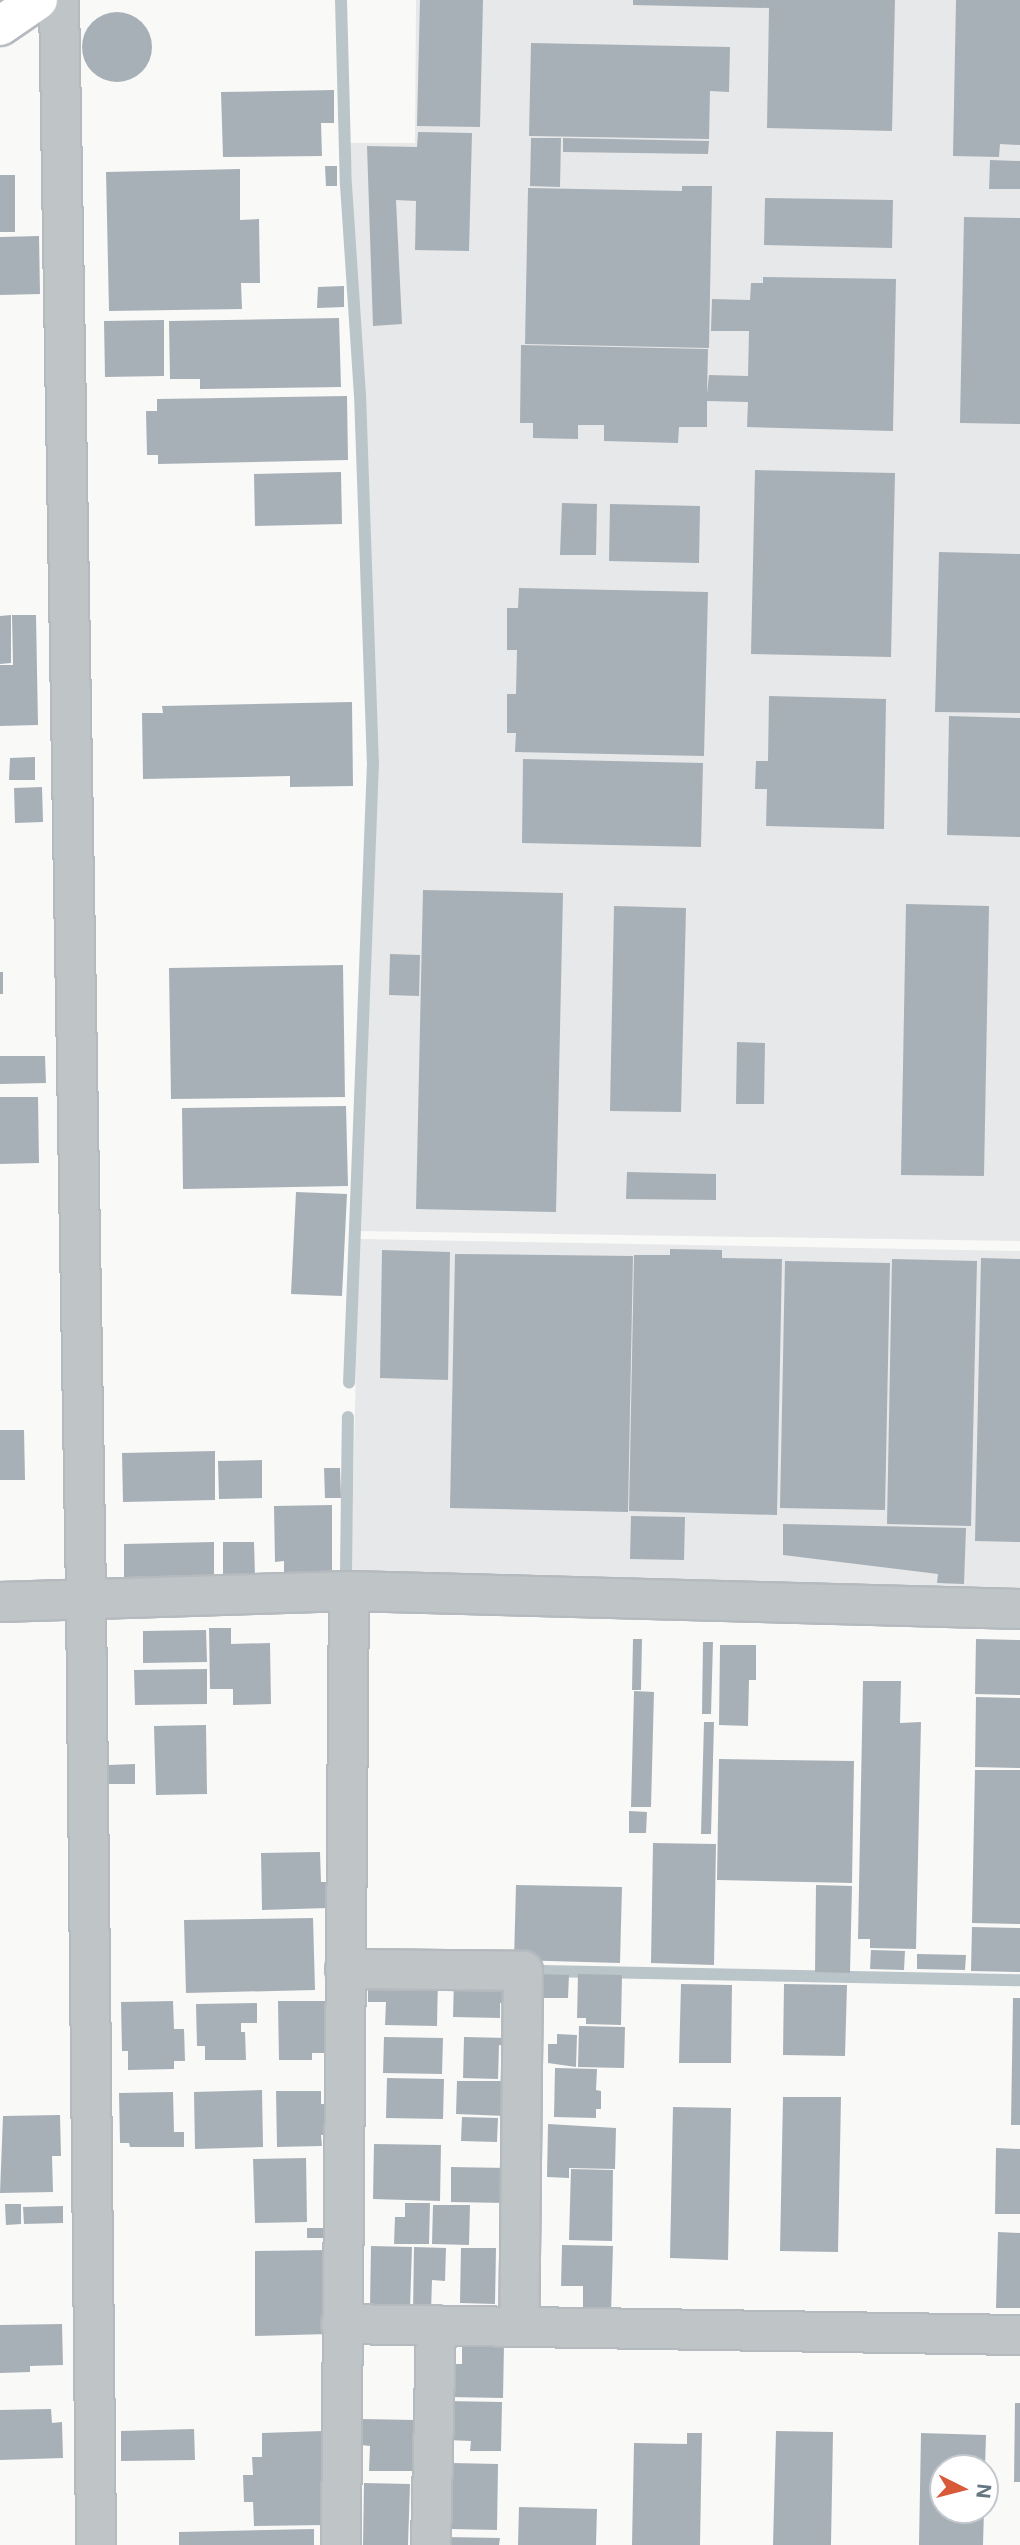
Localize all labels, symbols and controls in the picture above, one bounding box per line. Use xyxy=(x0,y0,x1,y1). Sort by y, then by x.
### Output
north arrow xyxy=(929,2454,999,2524)
text: N xyxy=(971,2483,996,2499)

